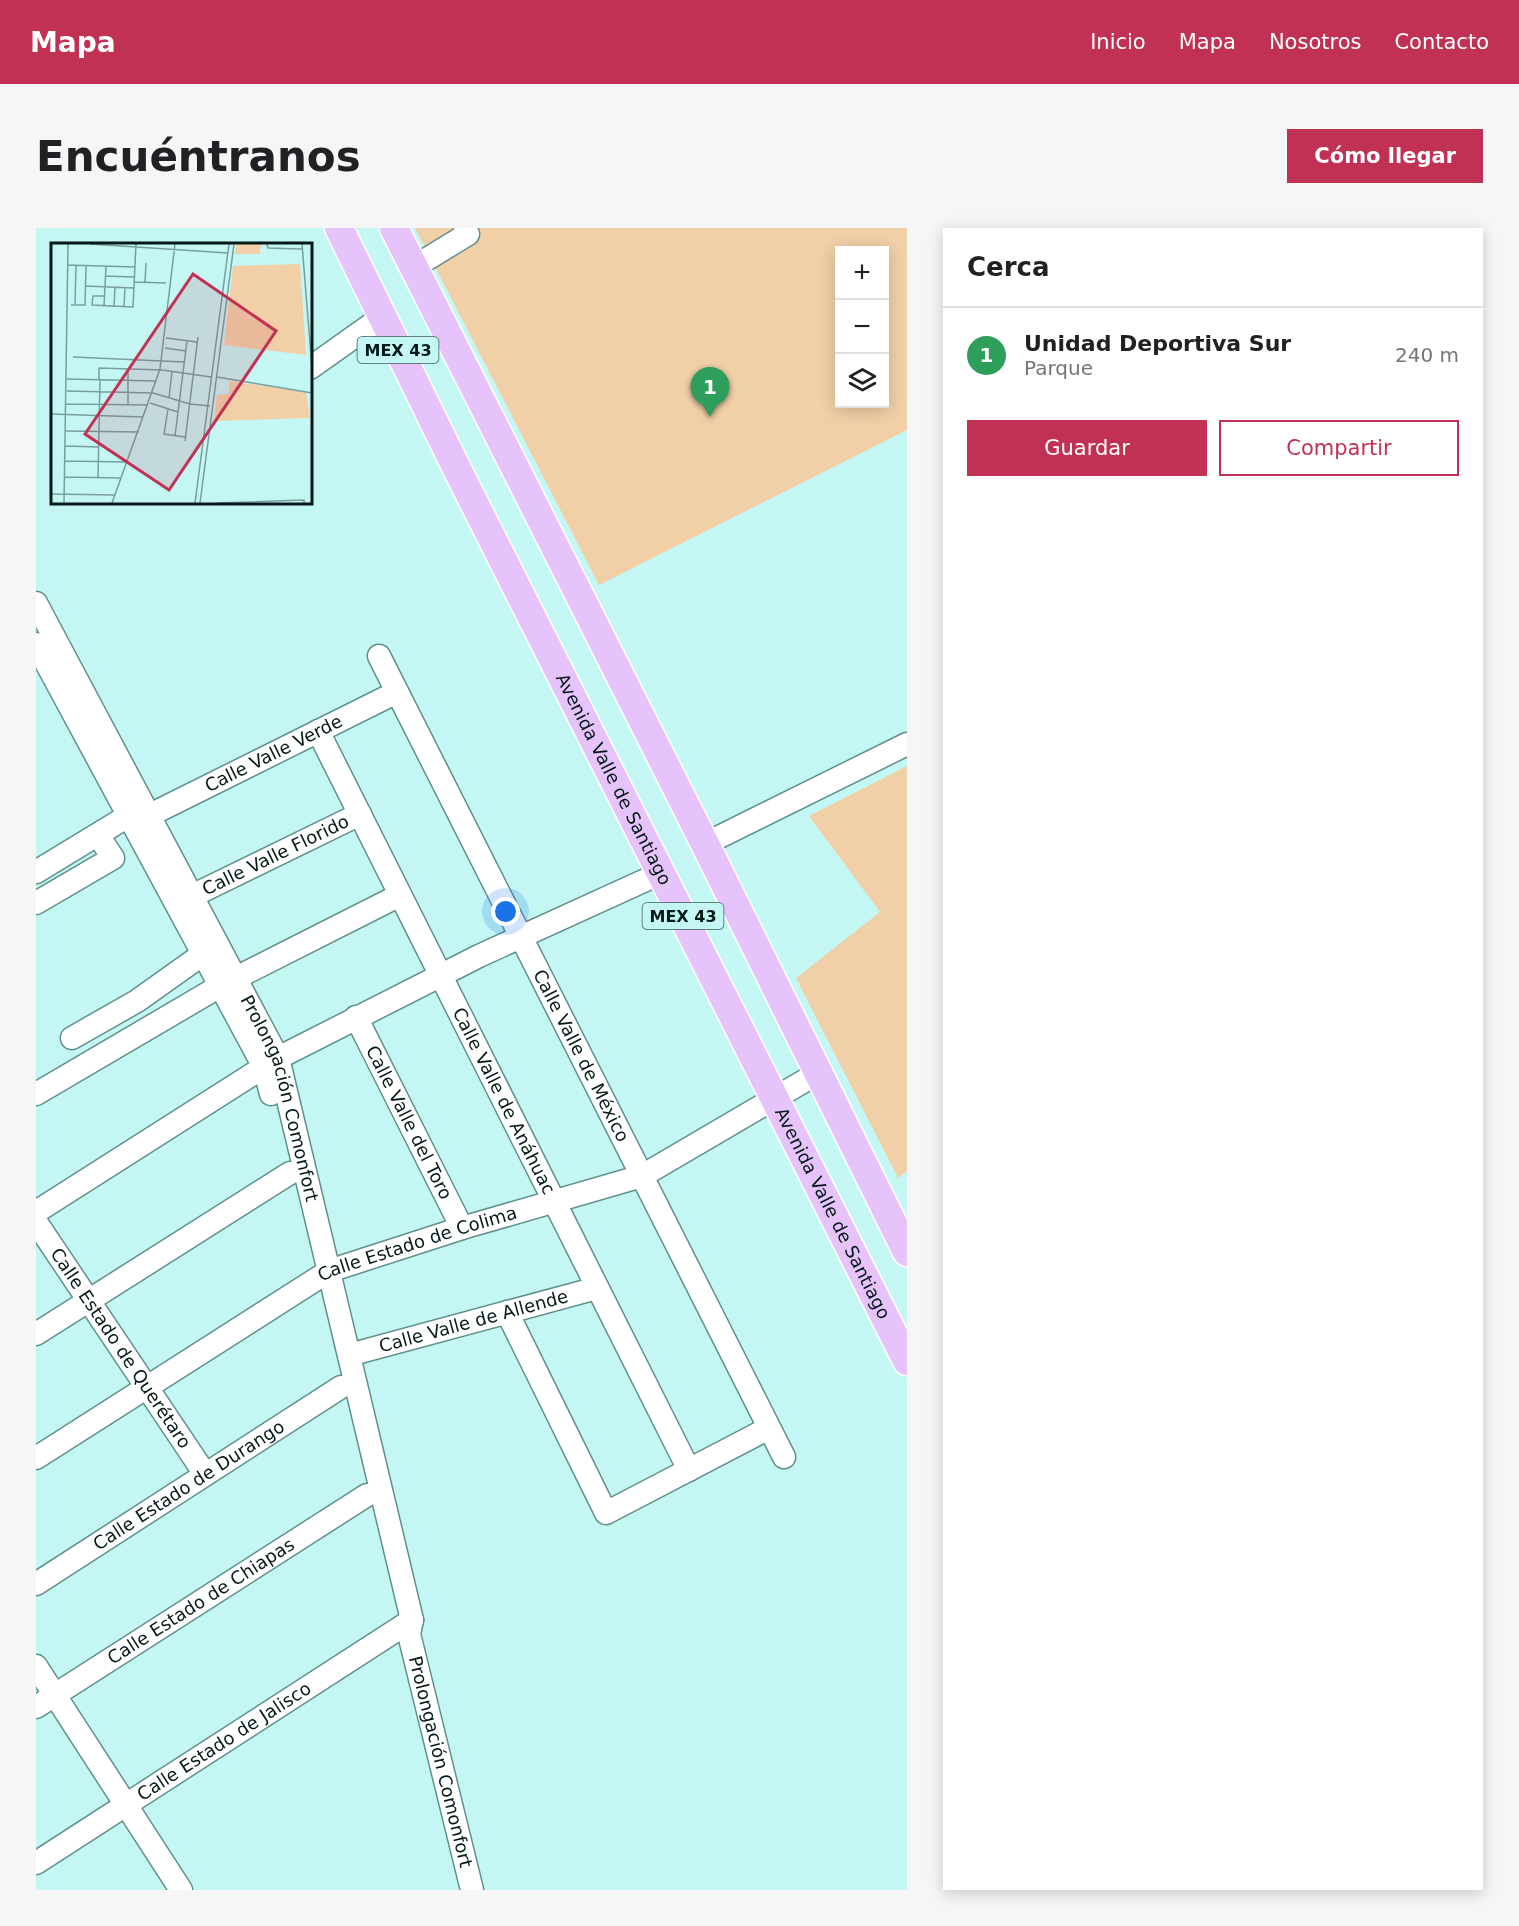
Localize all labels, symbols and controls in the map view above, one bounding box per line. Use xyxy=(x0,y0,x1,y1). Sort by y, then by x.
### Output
text: Mapa xyxy=(30,26,116,59)
text: Inicio xyxy=(1090,30,1146,54)
text: Mapa xyxy=(1179,30,1236,54)
text: Nosotros xyxy=(1269,30,1361,54)
text: Contacto xyxy=(1394,30,1489,54)
button: Cómo llegar xyxy=(1287,129,1483,183)
text: Encuéntranos xyxy=(36,132,361,181)
inset map xyxy=(51,243,312,504)
map controls xyxy=(835,246,889,408)
button: + xyxy=(835,246,889,300)
text: Cerca xyxy=(967,252,1050,282)
button: − xyxy=(835,300,889,354)
text: Unidad Deportiva Sur xyxy=(1024,331,1291,356)
road number: MEX 43 xyxy=(358,337,439,363)
text: 1 xyxy=(980,343,993,367)
text: 240 m xyxy=(1395,343,1459,367)
button: layers xyxy=(835,354,889,408)
text: Parque xyxy=(1024,356,1093,380)
pin: 1 xyxy=(690,368,730,417)
button: Guardar xyxy=(967,420,1207,476)
button: Compartir xyxy=(1219,420,1459,476)
street label: Avenida Valle de Santiago xyxy=(552,670,676,888)
street label: Calle Valle Verde xyxy=(201,710,346,796)
street label: Calle Valle Florido xyxy=(199,810,352,899)
your location xyxy=(491,897,520,926)
road number: MEX 43 xyxy=(642,903,724,929)
street label: Calle Valle de México xyxy=(529,966,634,1145)
street label: Prolongación Comonfort xyxy=(236,991,323,1203)
street label: Calle Valle de Anáhuac xyxy=(449,1004,560,1198)
street label: Calle Valle del Toro xyxy=(362,1042,457,1203)
street label: Avenida Valle de Santiago xyxy=(771,1104,895,1322)
street label: Calle Estado de Colima xyxy=(313,1202,519,1286)
street label: Calle Estado de Querétaro xyxy=(46,1244,196,1452)
street label: Calle Valle de Allende xyxy=(377,1285,570,1356)
street label: Calle Estado de Durango xyxy=(89,1415,288,1554)
street label: Calle Estado de Chiapas xyxy=(103,1533,298,1668)
street label: Prolongación Comonfort xyxy=(405,1654,477,1870)
street label: Calle Estado de Jalisco xyxy=(133,1677,315,1805)

